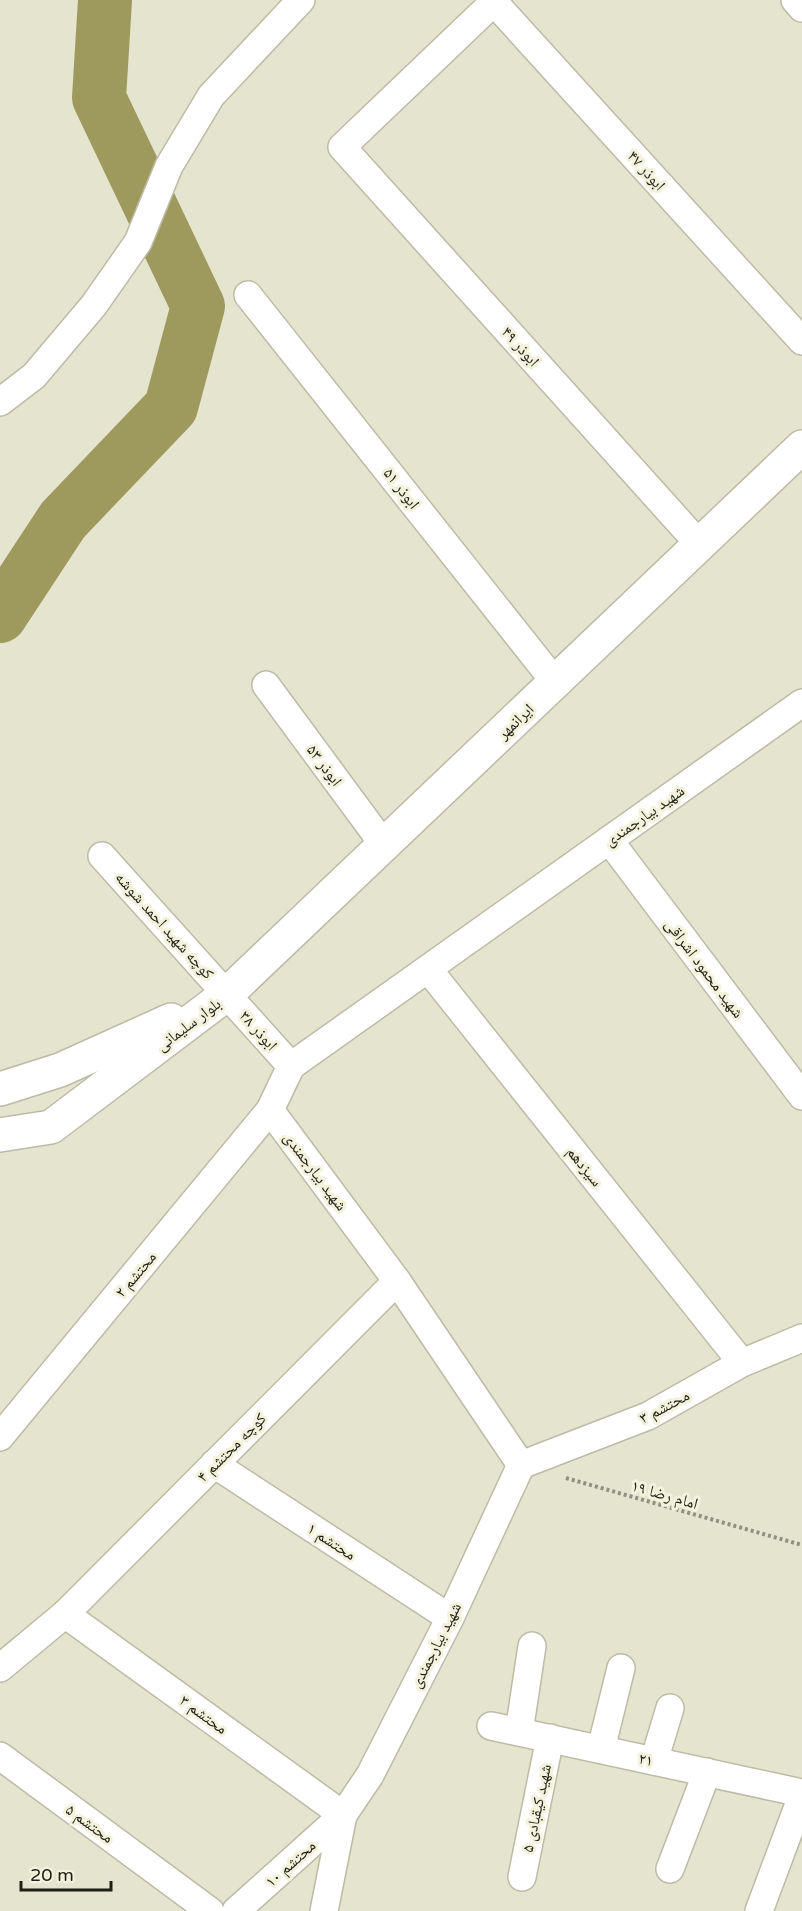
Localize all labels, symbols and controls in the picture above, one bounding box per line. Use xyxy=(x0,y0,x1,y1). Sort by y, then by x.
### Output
street label: ابوذر ۴۷ xyxy=(623,147,669,195)
street label: ابوذر ۴۹ xyxy=(497,323,543,371)
street label: ابوذر ۵۱ xyxy=(379,464,424,513)
street label: ایرانمهر xyxy=(493,700,538,745)
street label: ۵۳ ابوذر xyxy=(302,741,346,790)
street label: شهید بیارجمندی xyxy=(601,781,689,851)
street label: کوچه شهید احمد شوشه xyxy=(111,868,218,984)
street label: شهید محمود اشراقی xyxy=(660,915,748,1022)
street label: بلوار سلیمانی xyxy=(152,994,225,1056)
street label: ابوذر ۳۸ xyxy=(235,1007,281,1055)
street label: شهید بیارجمندی xyxy=(279,1128,351,1215)
street label: سیزدهم xyxy=(562,1142,606,1191)
street label: ۲ محتشم xyxy=(111,1247,161,1302)
street label: محتشم ۳ xyxy=(636,1385,693,1428)
street label: کوچه محتشم ۴ xyxy=(193,1409,271,1487)
street label: امام رضا ۱۹ xyxy=(629,1476,700,1514)
street label: محتشم ۱ xyxy=(303,1519,360,1565)
street label: شهید بیارجمندی xyxy=(406,1599,466,1692)
street label: محتشم ۳ xyxy=(176,1691,231,1739)
street label: ۲۱ xyxy=(637,1749,655,1771)
street label: ۵ شهید کیقبادی xyxy=(518,1762,556,1854)
street label: محتشم ۵ xyxy=(62,1800,117,1848)
street label: ۱۰ محتشم xyxy=(261,1836,320,1892)
scale bar xyxy=(21,1854,111,1892)
text: 20 m xyxy=(30,1864,74,1886)

